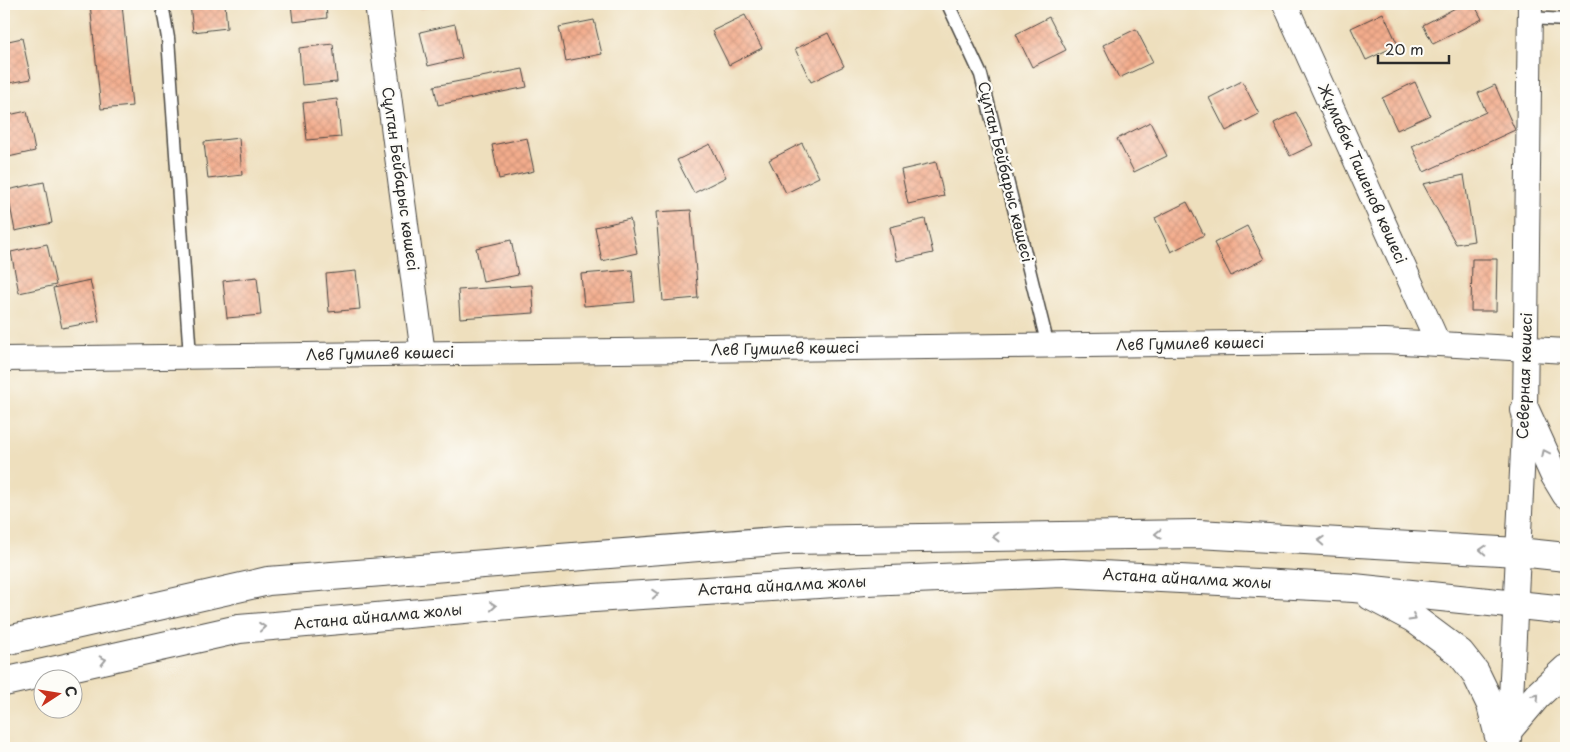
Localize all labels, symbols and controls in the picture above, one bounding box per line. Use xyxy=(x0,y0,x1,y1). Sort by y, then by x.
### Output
scale bar xyxy=(1378,32,1449,64)
text: 20 m xyxy=(1385,37,1424,60)
street label: Сұлтан Бейбарыс көшесі xyxy=(973,79,1040,265)
street label: Жұмабек Ташенов көшесі xyxy=(1313,80,1414,267)
street label: Сұлтан Бейбарыс көшесі xyxy=(377,85,426,272)
street label: Северная көшесі xyxy=(1510,312,1537,440)
street label: Лев Гумилев көшесі xyxy=(1116,330,1264,355)
street label: Лев Гумилев көшесі xyxy=(711,335,859,360)
street label: Лев Гумилев көшесі xyxy=(306,340,454,365)
one-way arrow xyxy=(1540,449,1551,458)
one-way arrow xyxy=(1154,529,1162,540)
one-way arrow xyxy=(992,532,1000,542)
one-way arrow xyxy=(1316,535,1324,546)
one-way arrow xyxy=(1479,545,1487,556)
street label: Астана айналма жолы xyxy=(1102,562,1272,593)
street label: Астана айналма жолы xyxy=(697,569,867,600)
one-way arrow xyxy=(651,589,659,600)
street label: Астана айналма жолы xyxy=(293,597,463,634)
one-way arrow xyxy=(489,601,497,612)
one-way arrow xyxy=(1407,612,1416,622)
one-way arrow xyxy=(258,622,266,633)
one-way arrow xyxy=(98,655,107,666)
north arrow xyxy=(32,670,82,720)
text: С xyxy=(60,684,83,699)
one-way arrow xyxy=(1530,694,1539,703)

